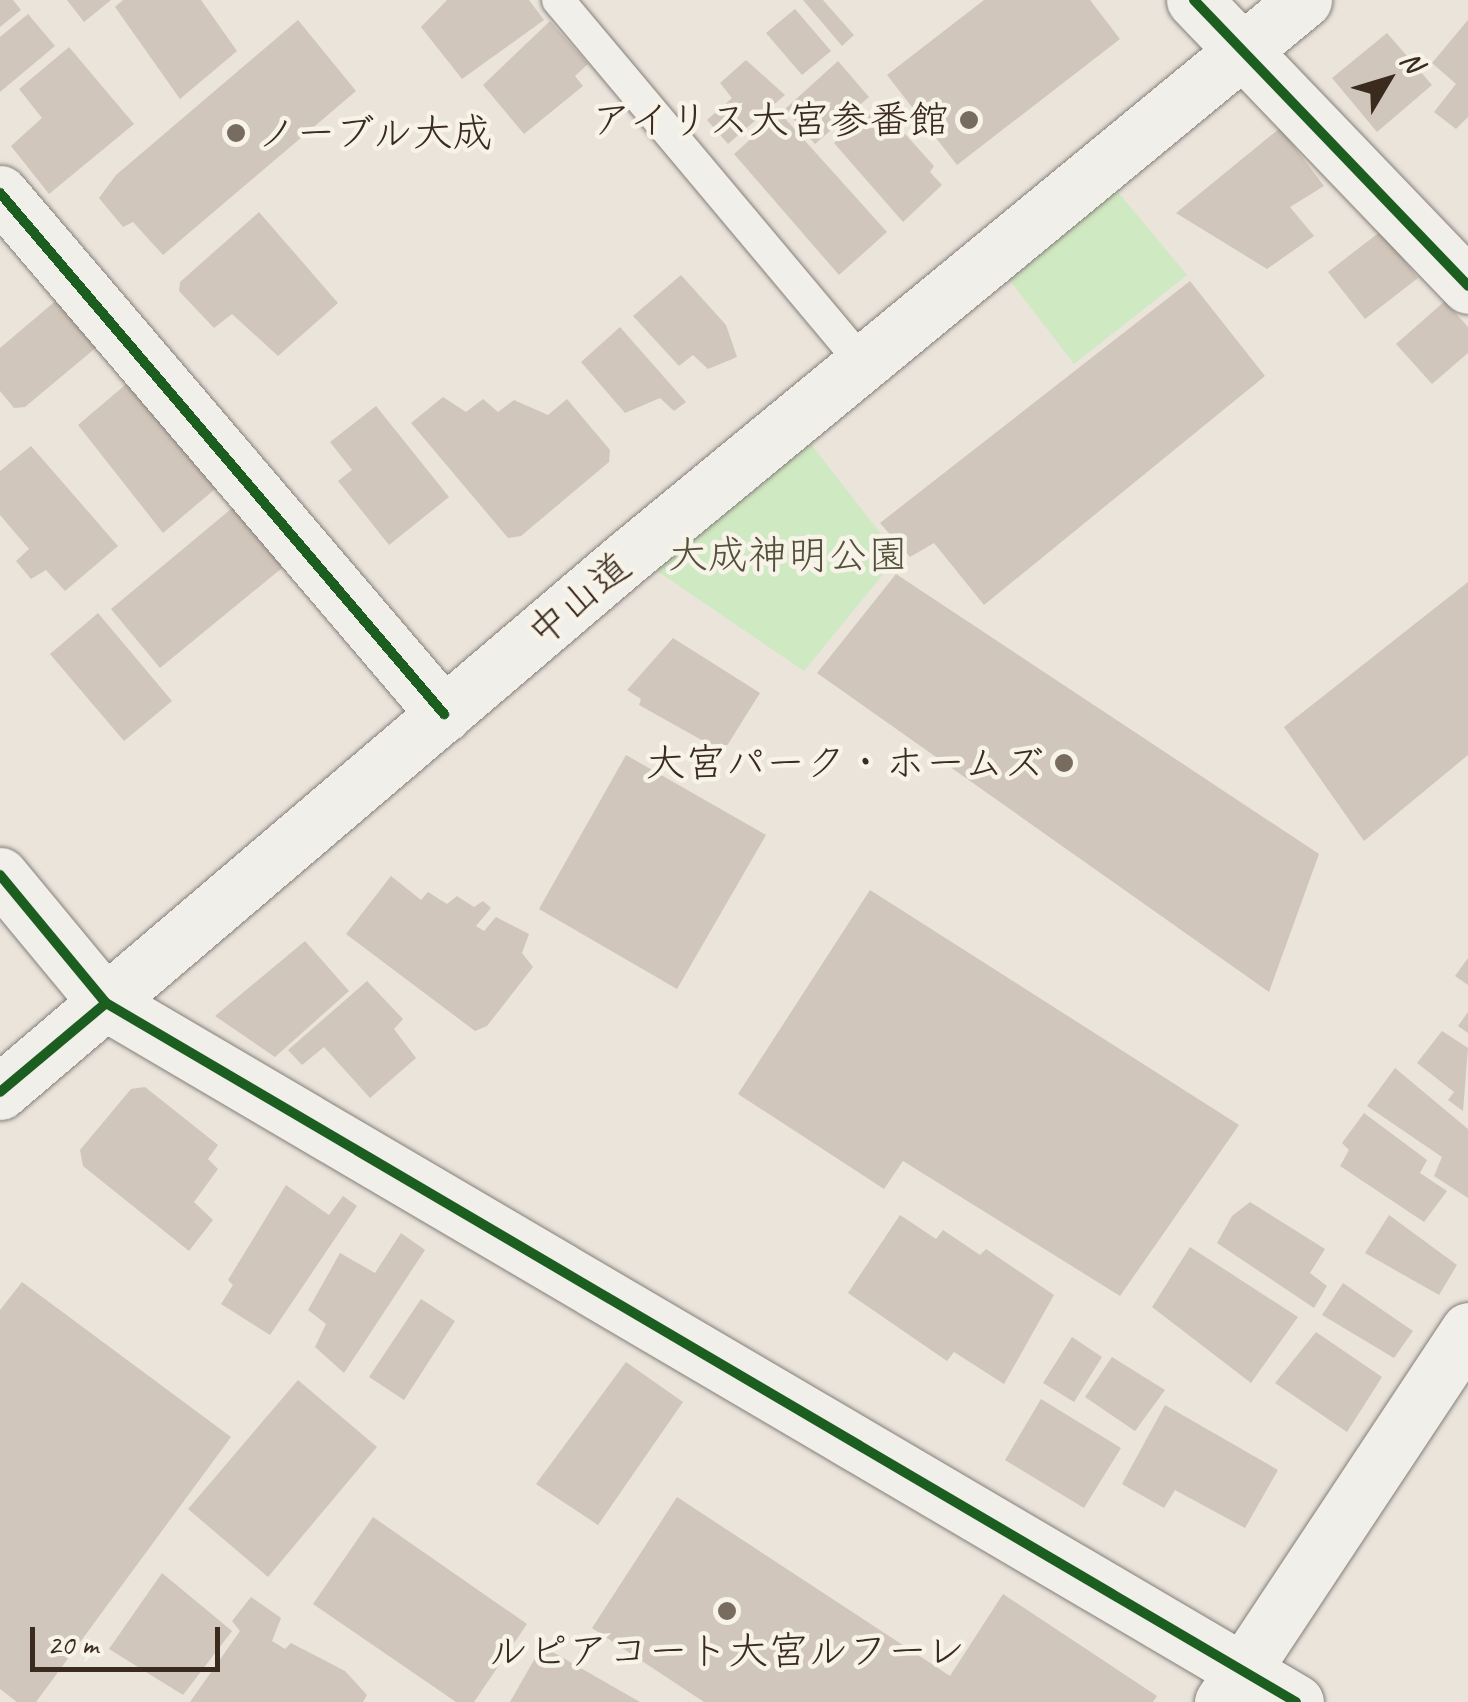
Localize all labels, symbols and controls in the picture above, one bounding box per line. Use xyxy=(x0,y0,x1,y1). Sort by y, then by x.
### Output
north arrow xyxy=(1338,30,1438,130)
text: N xyxy=(1393,44,1431,79)
place label: アイリス大宮参番館 xyxy=(589,96,949,144)
place label: ノーブル大成 xyxy=(256,109,496,157)
marker: アイリス大宮参番館 xyxy=(958,109,980,131)
marker: ノーブル大成 xyxy=(225,122,247,144)
park label: 大成神明公園 xyxy=(668,531,908,579)
street label: 中山道 xyxy=(518,542,640,656)
place label: 大宮パーク・ホームズ xyxy=(644,739,1044,787)
marker: 大宮パーク・ホームズ xyxy=(1053,752,1075,774)
marker: ルピアコート大宮ルフーレ xyxy=(716,1600,738,1622)
scale bar xyxy=(35,1607,225,1669)
text: 20 m xyxy=(47,1625,98,1663)
place label: ルピアコート大宮ルフーレ xyxy=(487,1627,967,1675)

